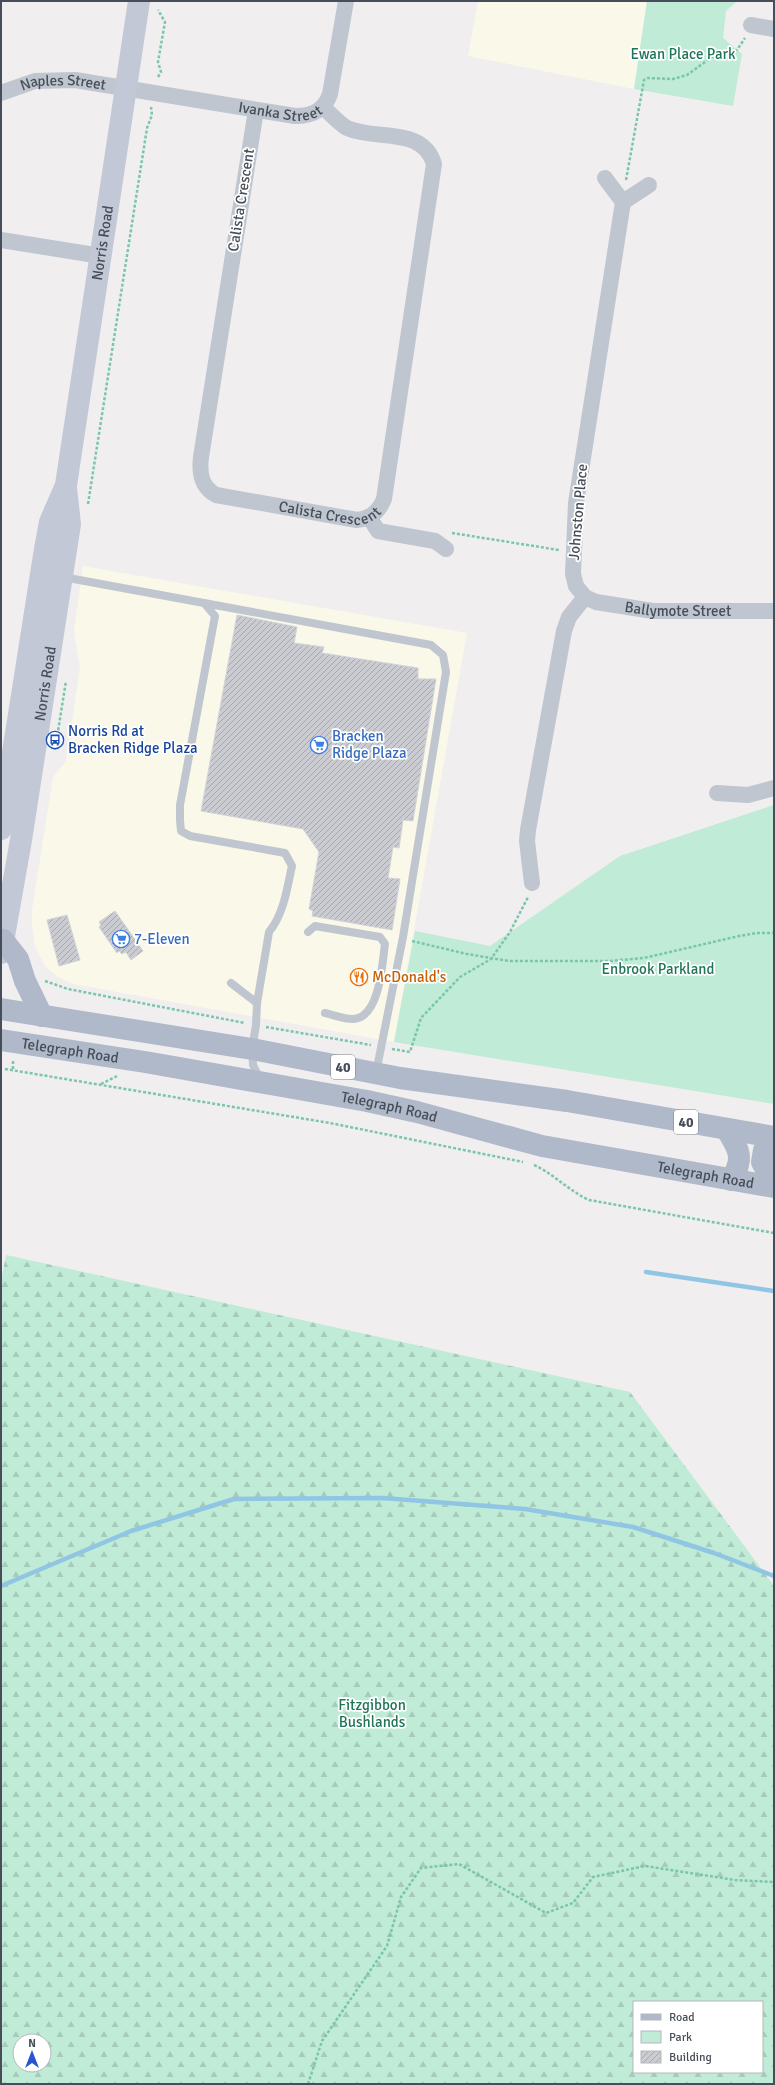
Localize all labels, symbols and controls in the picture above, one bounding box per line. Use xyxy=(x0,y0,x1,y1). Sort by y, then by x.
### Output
park label: Ewan Place Park xyxy=(630,45,736,63)
street label: Naples Street xyxy=(18,71,107,95)
street label: Ivanka Street xyxy=(237,98,326,125)
street label: Calista Crescent xyxy=(224,147,258,253)
street label: Norris Road xyxy=(88,204,117,282)
street label: Johnston Place xyxy=(565,463,591,561)
street label: Calista Crescent xyxy=(277,497,385,529)
street label: Ballymote Street xyxy=(623,598,731,620)
street label: Norris Road xyxy=(31,645,60,722)
place label: Norris Rd at Bracken Ridge Plaza xyxy=(68,722,198,757)
place label: Bracken Ridge Plaza xyxy=(332,727,407,762)
bus stop icon: Norris Rd at Bracken Ridge Plaza xyxy=(45,730,65,750)
supermarket icon: Bracken Ridge Plaza xyxy=(309,735,329,755)
supermarket icon: 7-Eleven xyxy=(111,929,131,949)
place label: 7-Eleven xyxy=(134,930,190,948)
park label: Enbrook Parkland xyxy=(601,960,715,978)
restaurant icon: McDonald's xyxy=(349,967,369,987)
place label: McDonald's xyxy=(372,968,447,986)
street label: Telegraph Road xyxy=(20,1034,120,1067)
road number: 40 xyxy=(331,1055,355,1079)
street label: Telegraph Road xyxy=(340,1088,439,1126)
road number: 40 xyxy=(674,1110,698,1134)
street label: Telegraph Road xyxy=(656,1158,755,1192)
park label: Fitzgibbon Bushlands xyxy=(338,1696,406,1731)
legend xyxy=(633,2001,763,2073)
text: Road xyxy=(669,2010,695,2025)
text: Park xyxy=(669,2030,692,2045)
north arrow xyxy=(12,2033,52,2073)
text: N xyxy=(28,2037,36,2050)
text: Building xyxy=(669,2050,712,2065)

